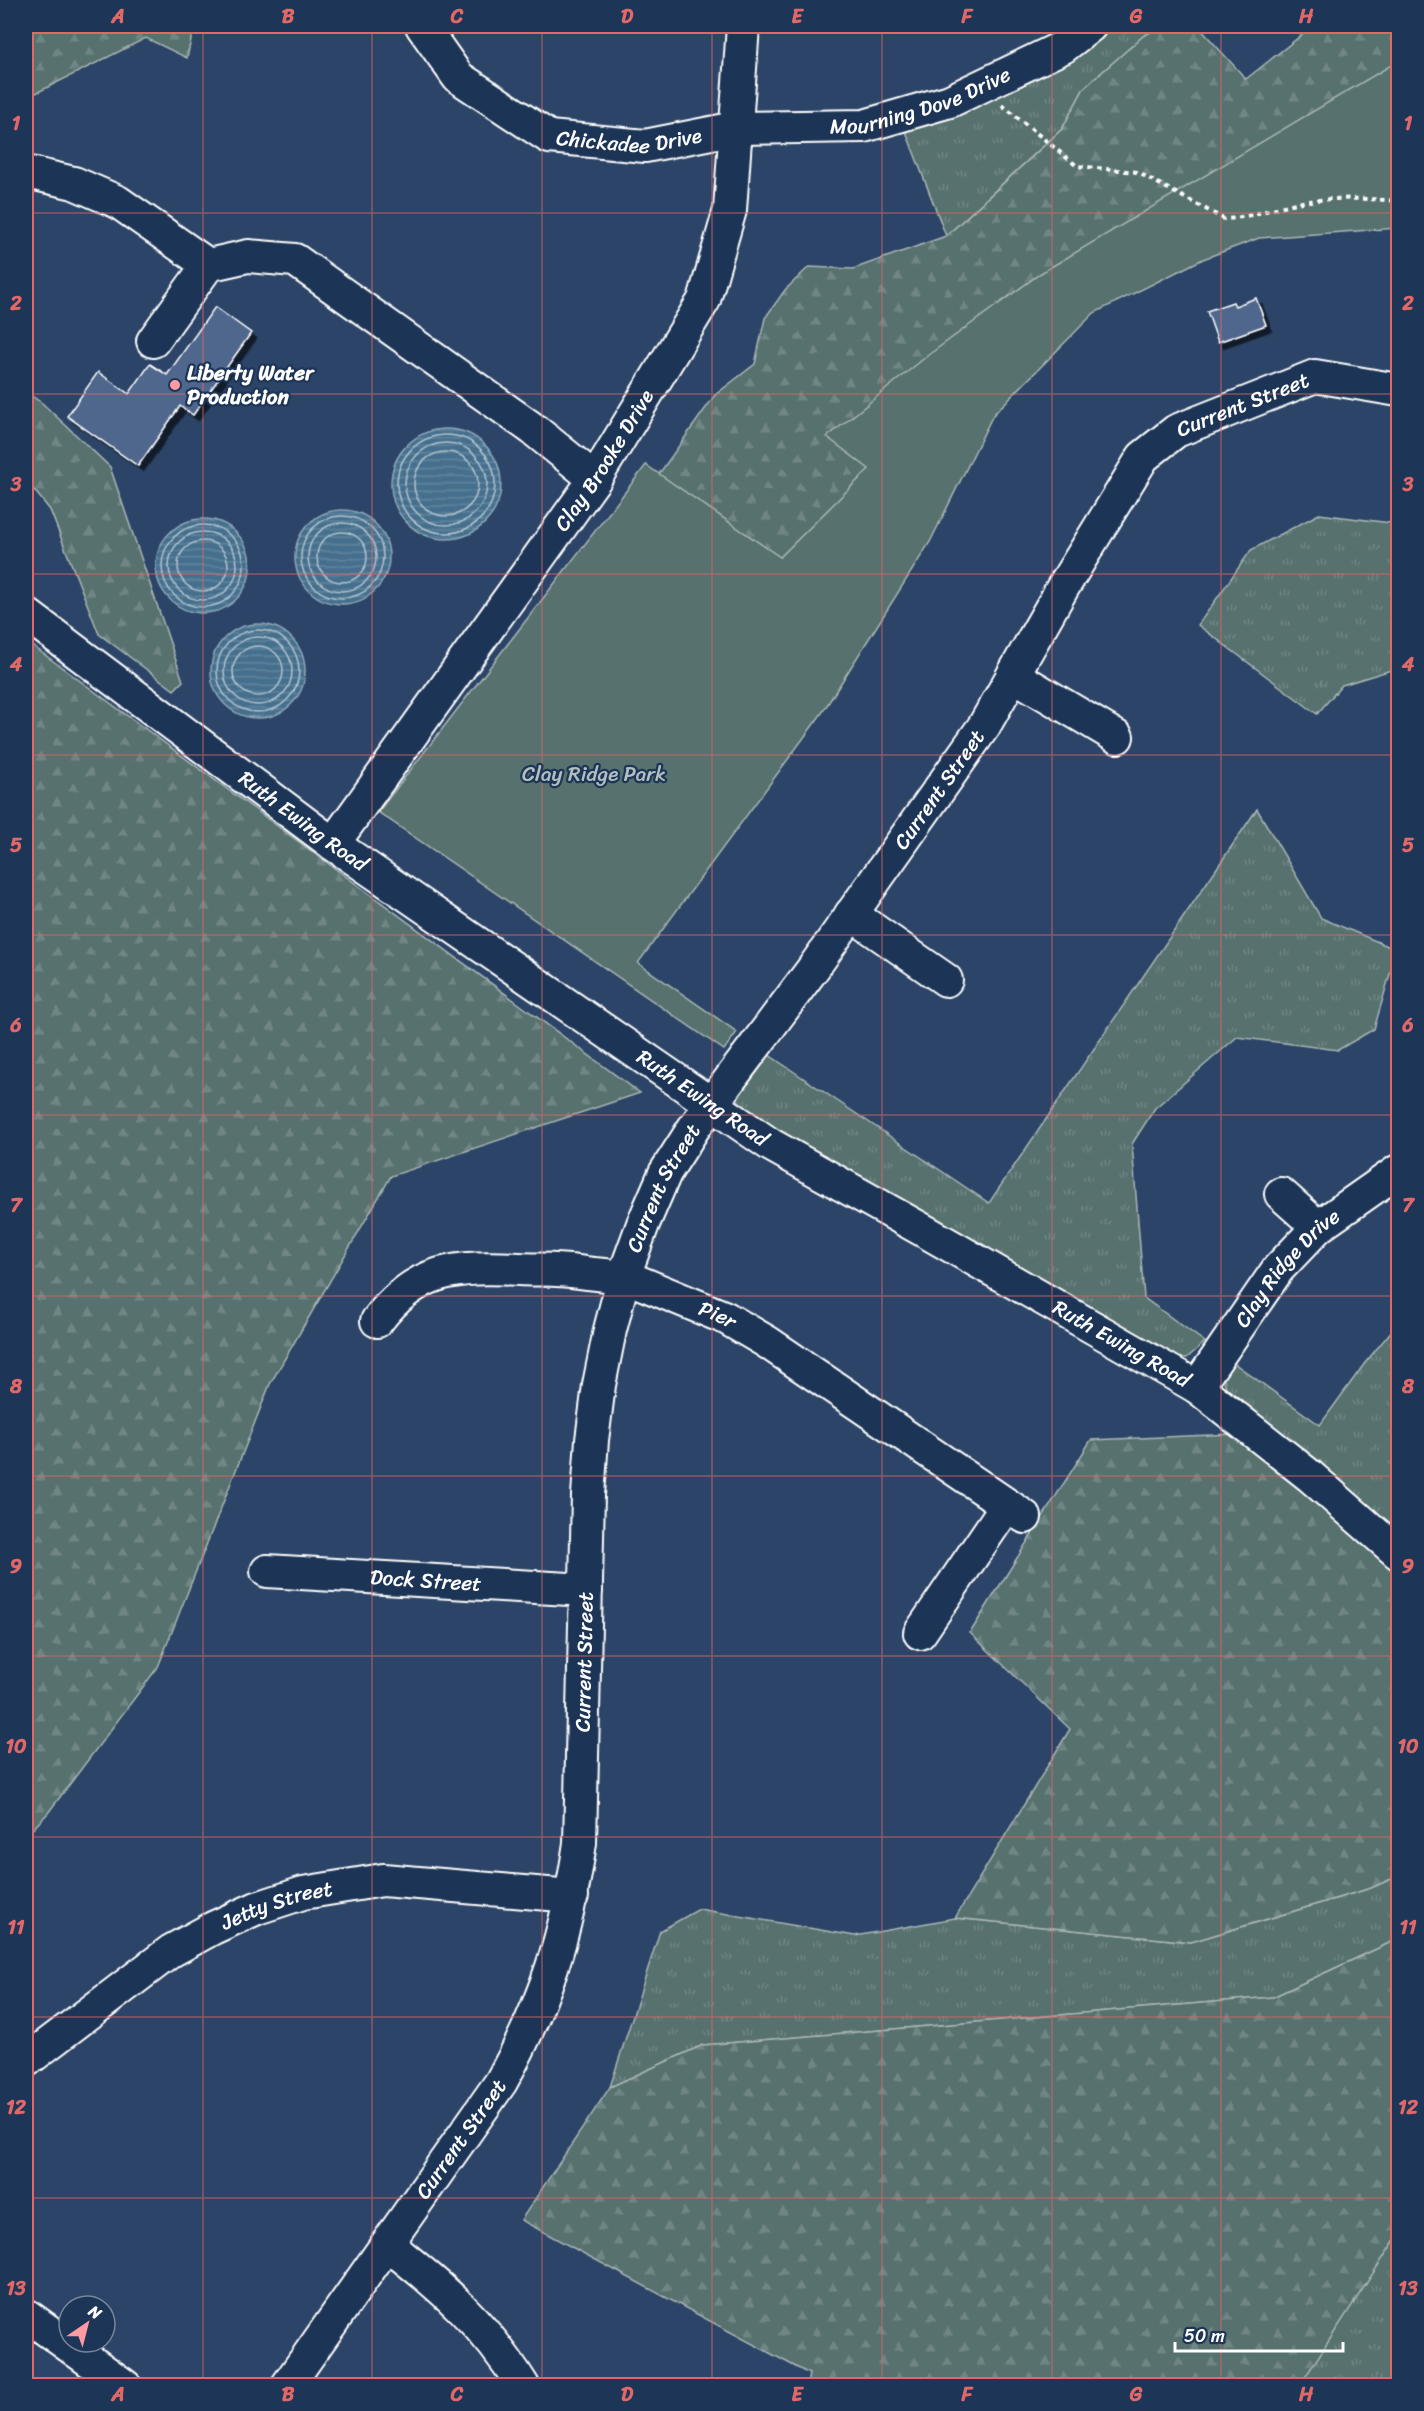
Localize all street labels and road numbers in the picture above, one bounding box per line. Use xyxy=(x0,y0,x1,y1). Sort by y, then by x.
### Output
street label: Mourning Dove Drive xyxy=(830,56,1017,146)
street label: Chickadee Drive xyxy=(555,116,705,165)
street label: Current Street xyxy=(1170,361,1315,448)
street label: Clay Brooke Drive xyxy=(544,382,665,540)
street label: Current Street xyxy=(883,721,995,858)
street label: Ruth Ewing Road xyxy=(230,760,378,883)
street label: Ruth Ewing Road xyxy=(628,1039,778,1158)
street label: Current Street xyxy=(615,1116,711,1258)
street label: Clay Ridge Drive xyxy=(1224,1198,1348,1336)
street label: Ruth Ewing Road xyxy=(1045,1289,1199,1399)
street label: Pier xyxy=(693,1290,745,1340)
street label: Dock Street xyxy=(369,1558,482,1603)
street label: Current Street xyxy=(564,1592,605,1733)
street label: Jetty Street xyxy=(213,1870,335,1942)
street label: Current Street xyxy=(405,2071,517,2207)

